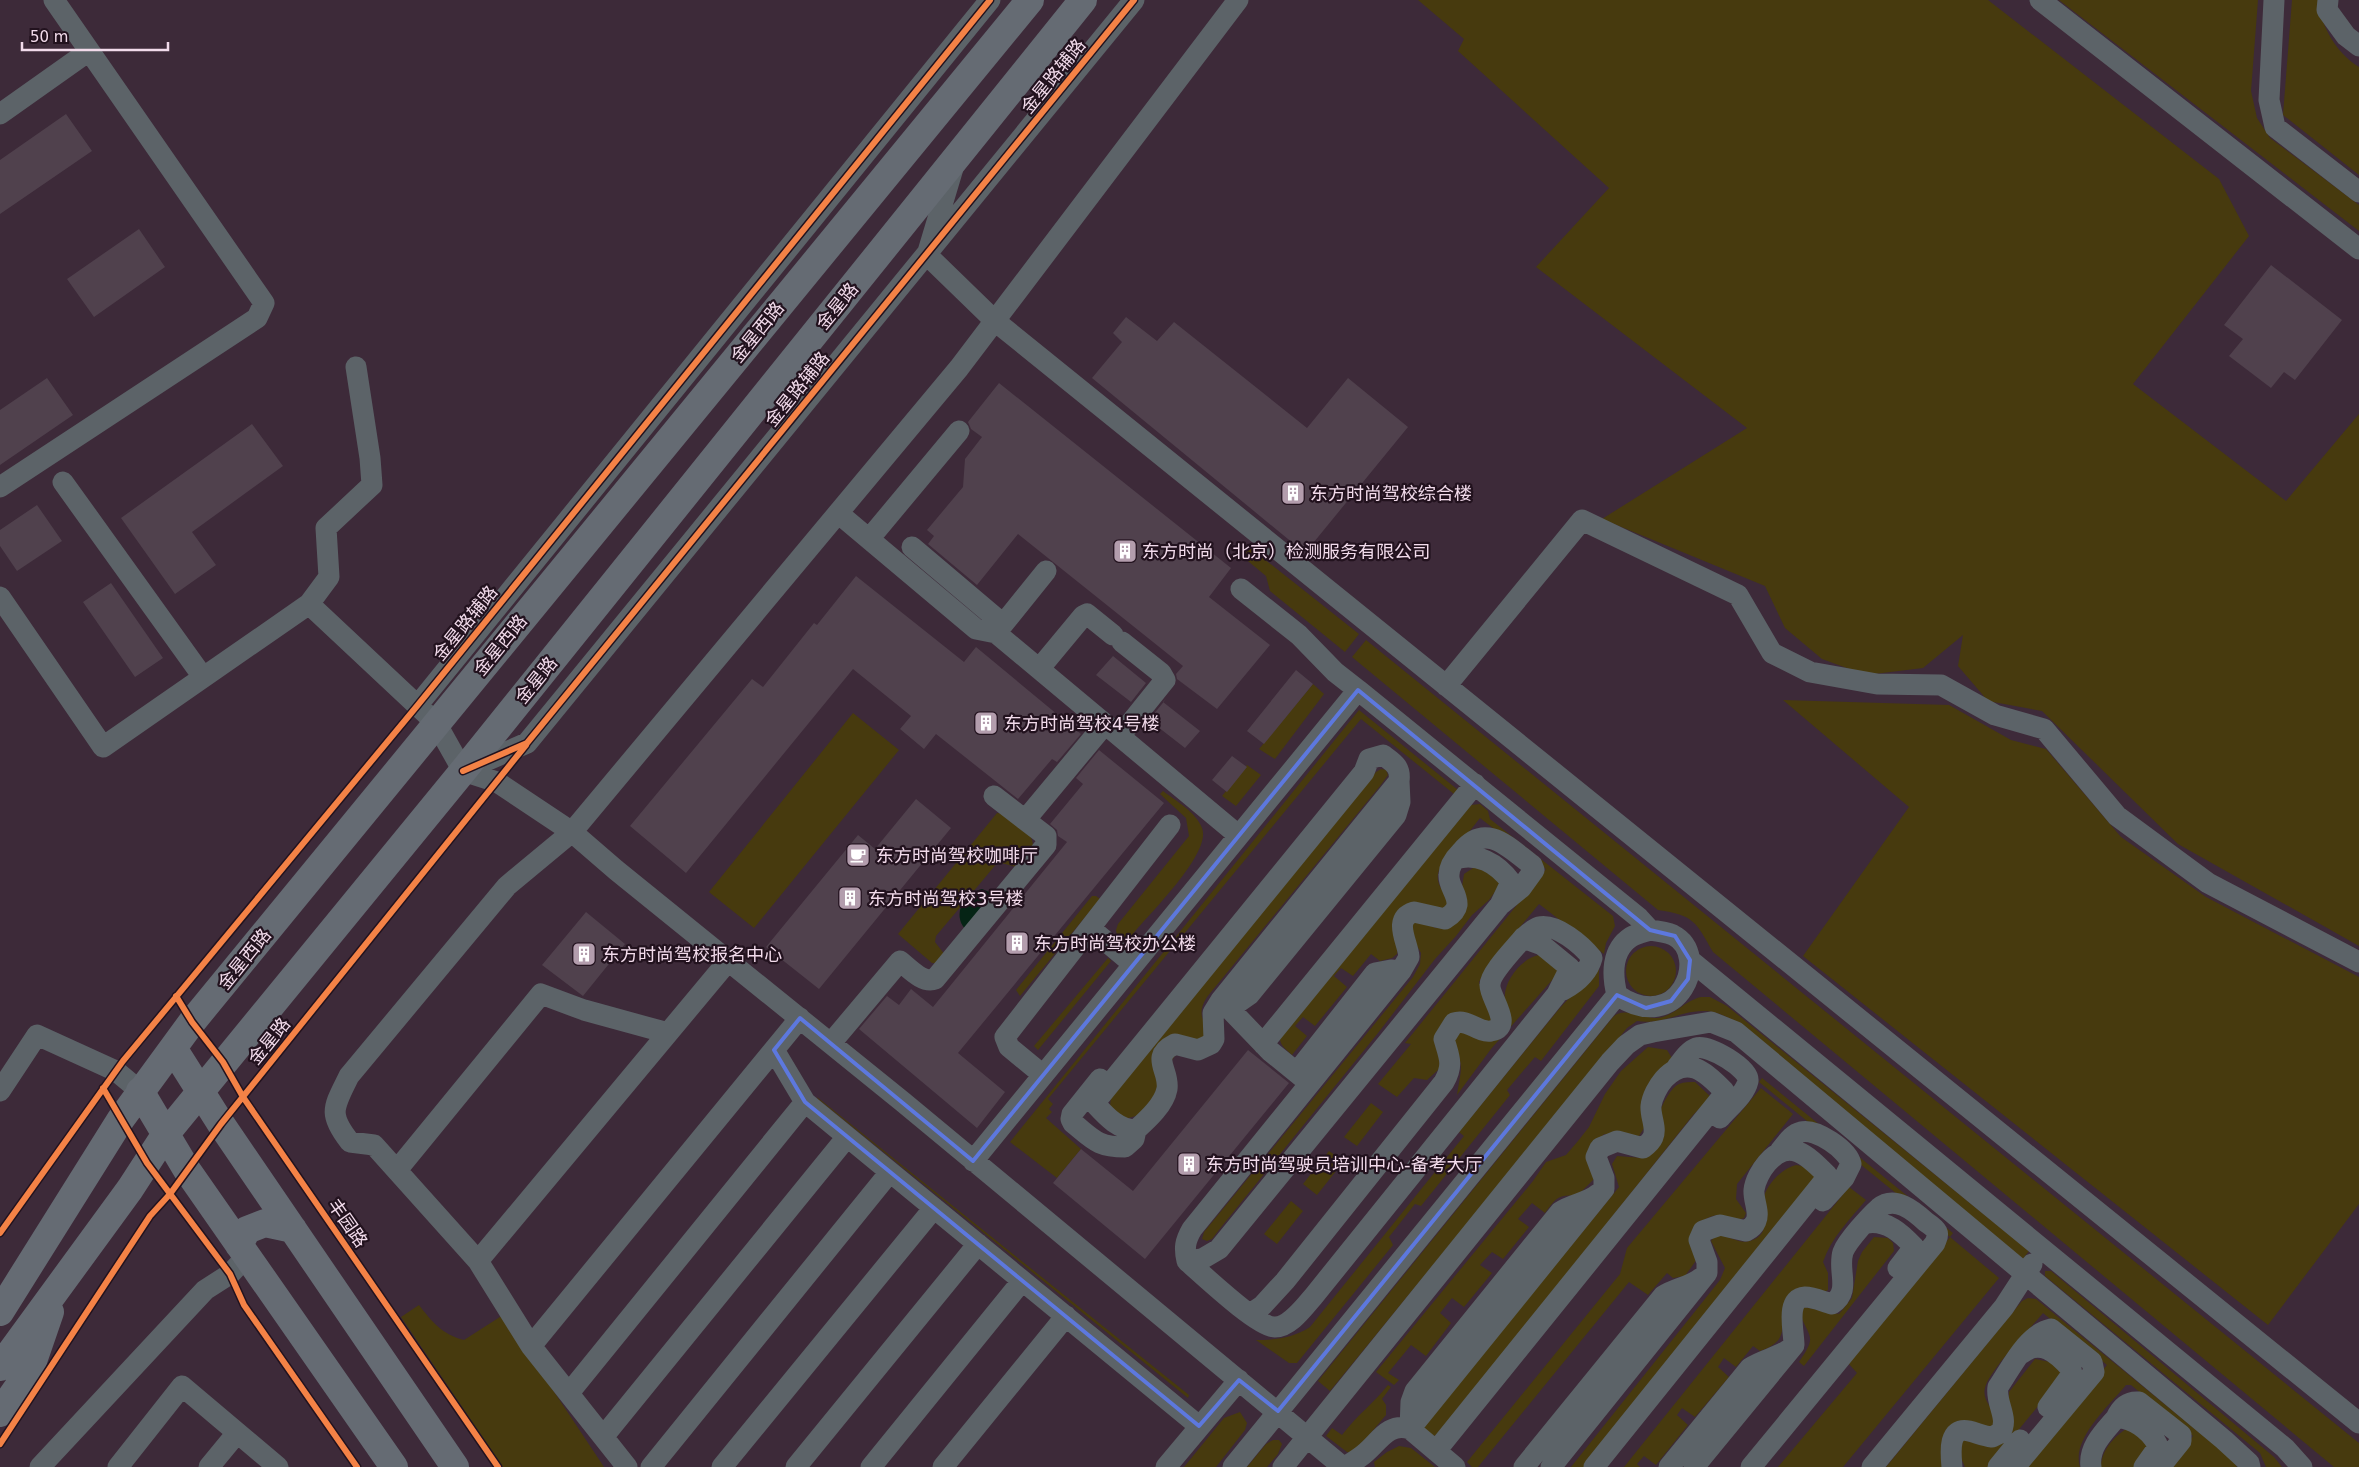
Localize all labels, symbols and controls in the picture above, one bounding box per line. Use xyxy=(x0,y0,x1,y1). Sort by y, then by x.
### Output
scale bar xyxy=(22,20,169,52)
text: 50 m xyxy=(30,28,68,46)
street label: 金星路辅路 xyxy=(1017,34,1089,118)
street label: 金星路 xyxy=(812,278,862,334)
street label: 金星西路 xyxy=(726,297,788,367)
street label: 金星路辅路 xyxy=(761,347,833,431)
building icon: 东方时尚驾校综合楼 xyxy=(1280,480,1306,506)
place label: 东方时尚驾校综合楼 xyxy=(1310,483,1472,504)
building icon: 东方时尚（北京）检测服务有限公司 xyxy=(1112,538,1138,564)
place label: 东方时尚（北京）检测服务有限公司 xyxy=(1142,541,1430,562)
street label: 金星路辅路 xyxy=(429,581,501,665)
street label: 金星西路 xyxy=(469,610,531,680)
street label: 金星路 xyxy=(511,652,561,708)
building icon: 东方时尚驾校4号楼 xyxy=(973,710,999,736)
place label: 东方时尚驾校4号楼 xyxy=(1004,713,1159,734)
cafe icon: 东方时尚驾校咖啡厅 xyxy=(845,842,871,868)
place label: 东方时尚驾校咖啡厅 xyxy=(876,845,1038,866)
building icon: 东方时尚驾校3号楼 xyxy=(837,885,863,911)
place label: 东方时尚驾校3号楼 xyxy=(868,888,1023,909)
street label: 金星西路 xyxy=(213,924,275,994)
building icon: 东方时尚驾校办公楼 xyxy=(1004,930,1030,956)
place label: 东方时尚驾校办公楼 xyxy=(1034,933,1196,954)
building icon: 东方时尚驾校报名中心 xyxy=(571,941,597,967)
place label: 东方时尚驾校报名中心 xyxy=(602,944,782,965)
street label: 金星路 xyxy=(244,1013,294,1069)
building icon: 东方时尚驾驶员培训中心-备考大厅 xyxy=(1176,1151,1202,1177)
place label: 东方时尚驾驶员培训中心-备考大厅 xyxy=(1206,1154,1483,1175)
street label: 丰园路 xyxy=(324,1195,372,1251)

